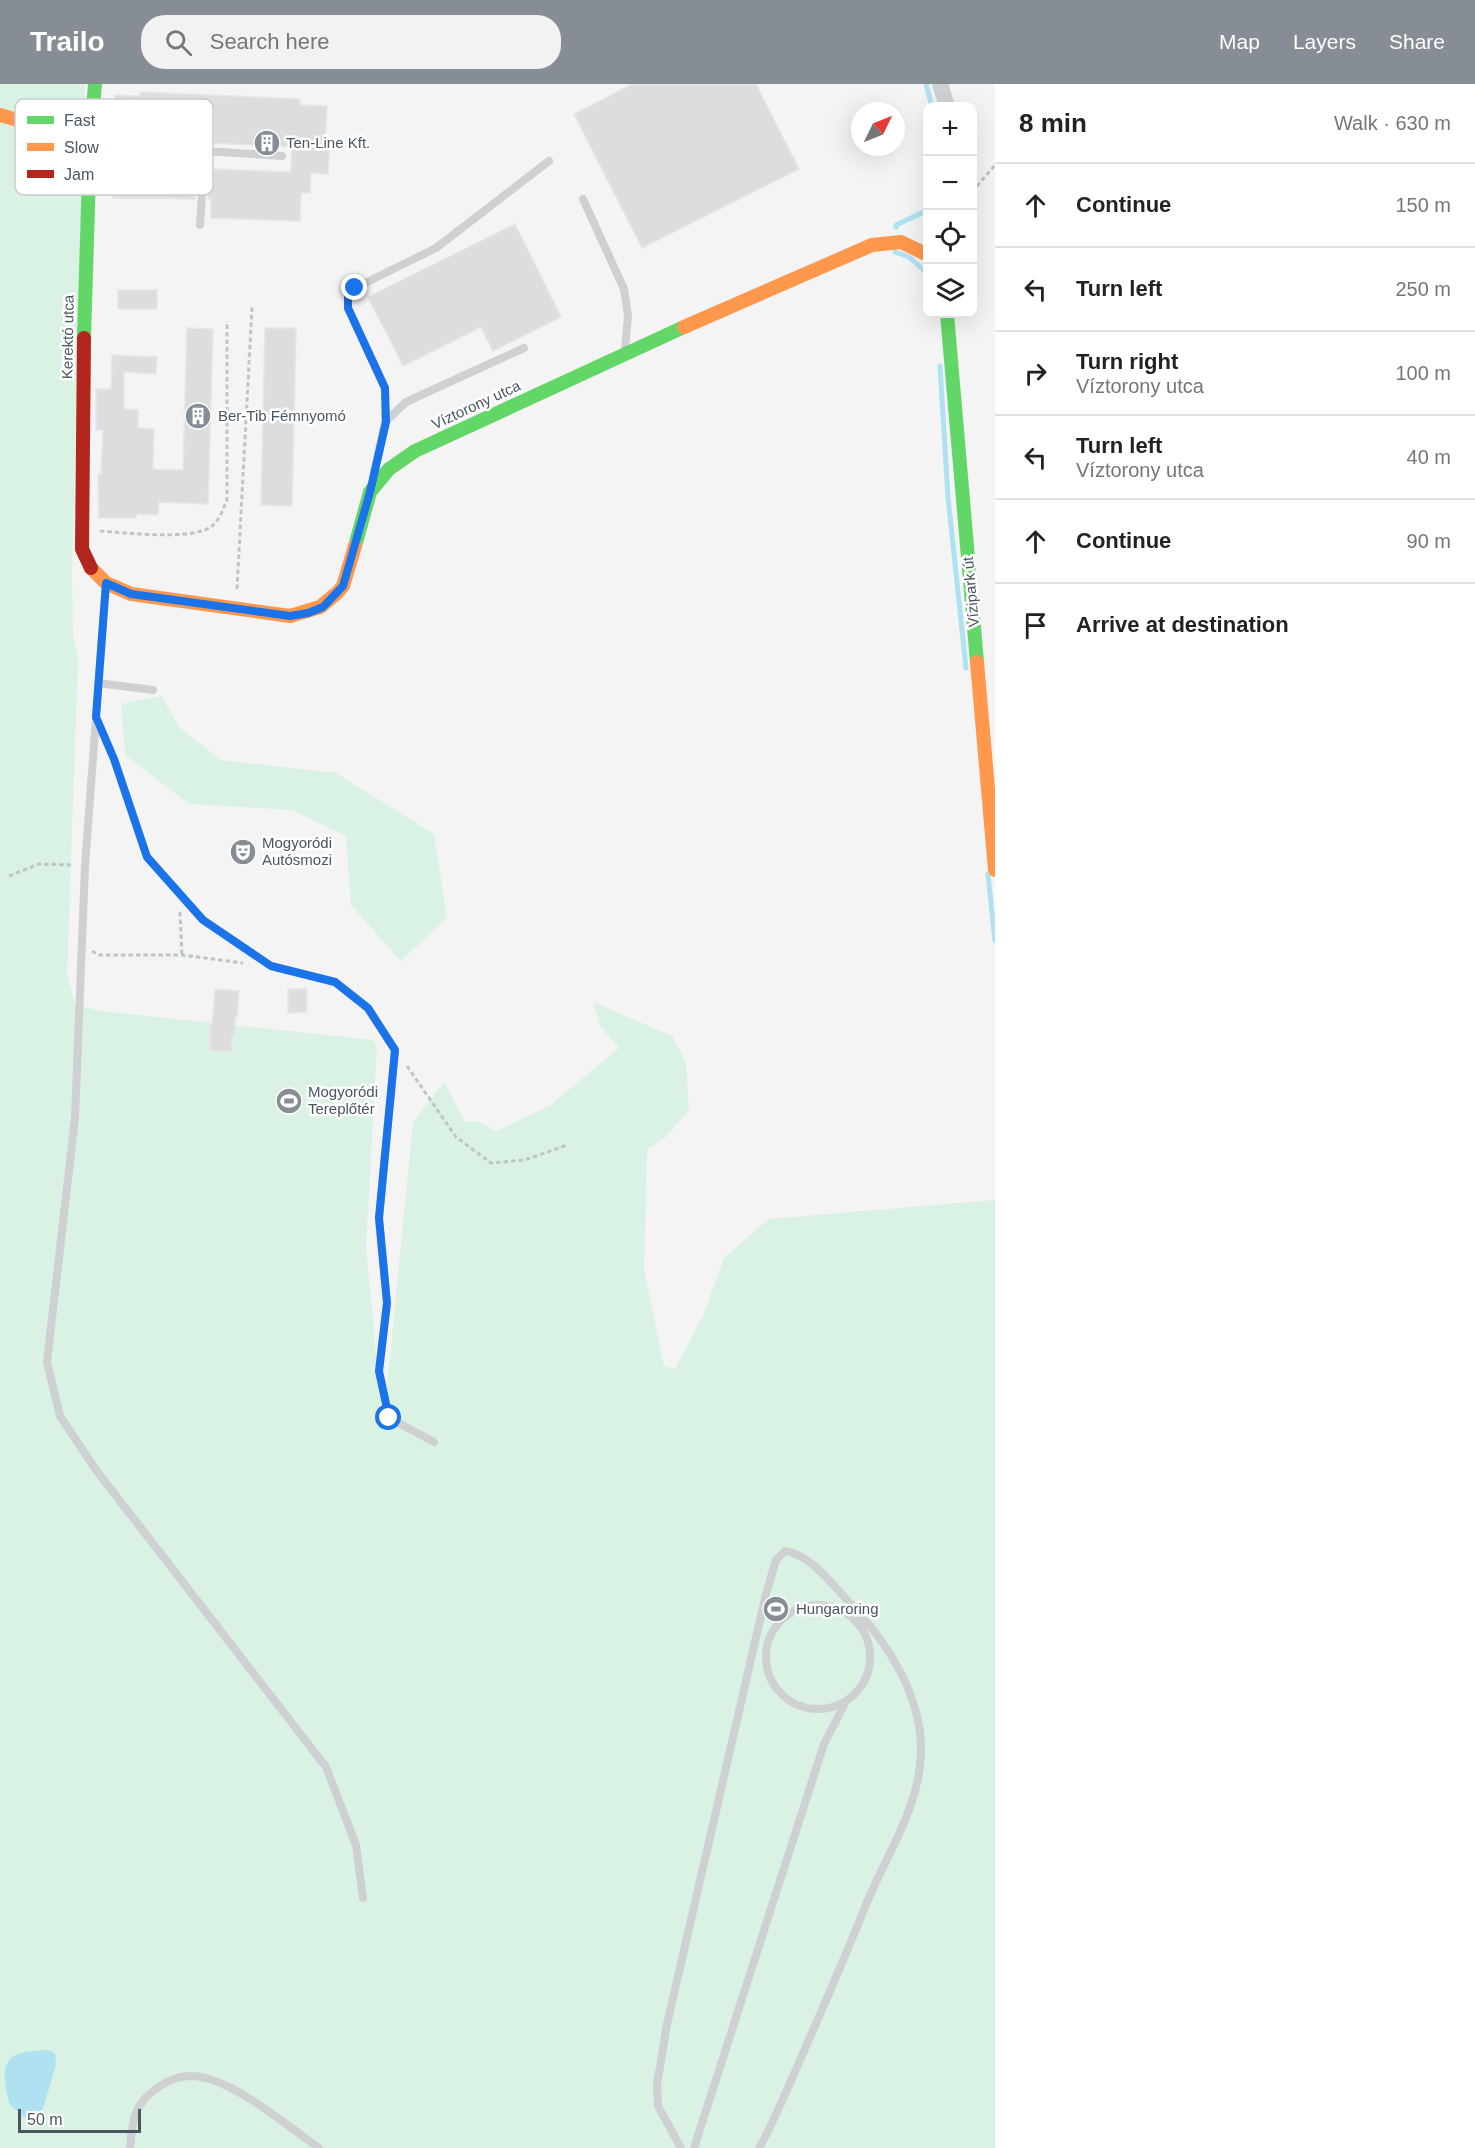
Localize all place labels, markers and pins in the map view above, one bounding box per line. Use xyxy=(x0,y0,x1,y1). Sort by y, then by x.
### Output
building icon: Ten-Line Kft. xyxy=(252,128,282,158)
place label: Ten-Line Kft. xyxy=(286,134,370,151)
building icon: Ber-Tib Fémnyomó xyxy=(183,401,213,431)
place label: Ber-Tib Fémnyomó xyxy=(218,407,346,424)
place label: Mogyoródi Autósmozi xyxy=(262,834,332,868)
theatre icon: Mogyoródi Autósmozi xyxy=(228,837,258,867)
place label: Mogyoródi Tereplőtér xyxy=(308,1083,378,1117)
sports icon: Mogyoródi Tereplőtér xyxy=(274,1086,304,1116)
sports icon: Hungaroring xyxy=(761,1594,791,1624)
place label: Hungaroring xyxy=(796,1600,879,1617)

